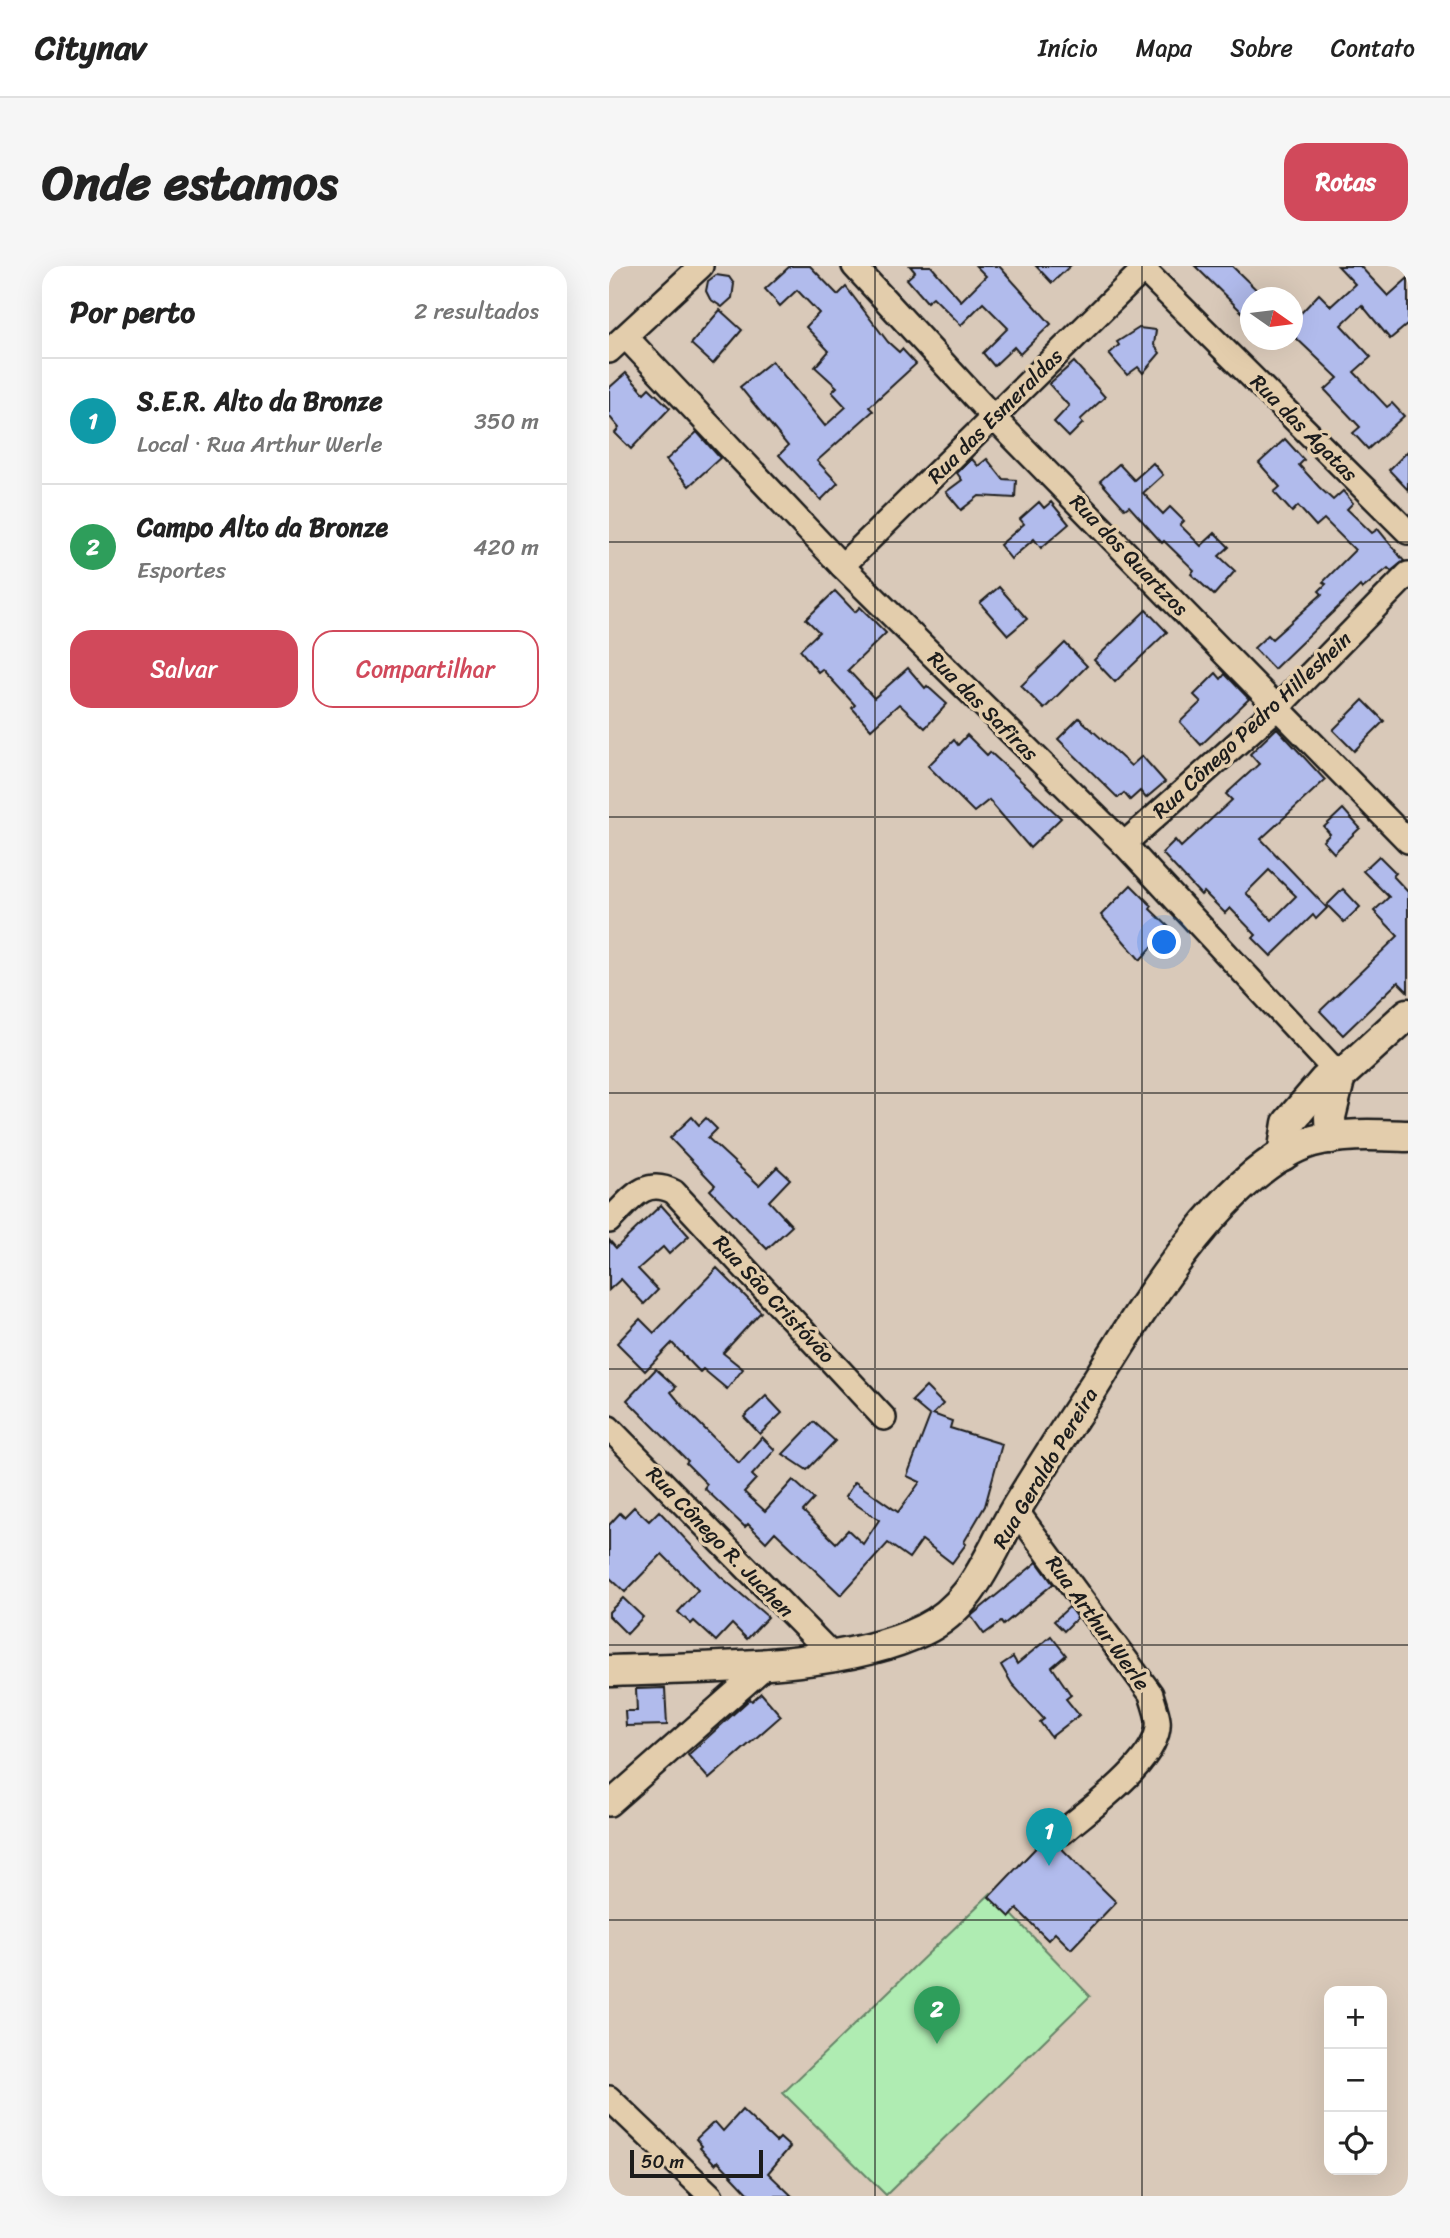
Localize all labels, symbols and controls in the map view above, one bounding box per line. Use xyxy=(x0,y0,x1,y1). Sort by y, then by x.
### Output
text: Citynav xyxy=(35,19,146,77)
text: Início xyxy=(1038,27,1098,69)
text: Mapa xyxy=(1136,27,1192,69)
text: Sobre xyxy=(1230,27,1293,69)
text: Contato xyxy=(1331,27,1415,69)
text: Onde estamos xyxy=(42,139,338,226)
button: Rotas xyxy=(1284,143,1408,221)
text: Por perto xyxy=(70,285,195,339)
north arrow xyxy=(1240,287,1303,350)
text: 2 resultados xyxy=(414,291,539,332)
street label: Rua das Esmeraldas xyxy=(918,339,1072,493)
street label: Rua das Ágatas xyxy=(1241,365,1368,492)
text: S.E.R. Alto da Bronze xyxy=(137,378,383,424)
text: 1 xyxy=(88,401,98,442)
text: 350 m xyxy=(474,401,539,442)
text: Local · Rua Arthur Werle xyxy=(137,424,383,465)
street label: Rua dos Quartzos xyxy=(1060,485,1198,626)
text: Campo Alto da Bronze xyxy=(137,504,388,550)
text: 2 xyxy=(86,527,100,568)
text: 420 m xyxy=(473,527,539,568)
text: Esportes xyxy=(137,550,226,591)
street label: Rua Cônego Pedro Hilleshein xyxy=(1143,622,1361,828)
button: Salvar xyxy=(70,630,298,708)
button: Compartilhar xyxy=(312,630,539,708)
street label: Rua das Safiras xyxy=(918,641,1048,771)
your location xyxy=(1147,925,1181,959)
street label: Rua São Cristóvão xyxy=(703,1225,845,1373)
street label: Rua Geraldo Pereira xyxy=(982,1379,1109,1556)
street label: Rua Cônego R. Juchen xyxy=(637,1457,803,1627)
street label: Rua Arthur Werle xyxy=(1036,1547,1161,1699)
pin: 1 xyxy=(1026,1808,1072,1866)
pin: 2 xyxy=(914,1986,960,2044)
map controls xyxy=(1324,1986,1387,2175)
button: + xyxy=(1324,1986,1387,2049)
button: − xyxy=(1324,2049,1387,2112)
button: locate xyxy=(1324,2112,1387,2175)
text: 50 m xyxy=(641,2145,684,2178)
scale bar xyxy=(630,2147,763,2179)

